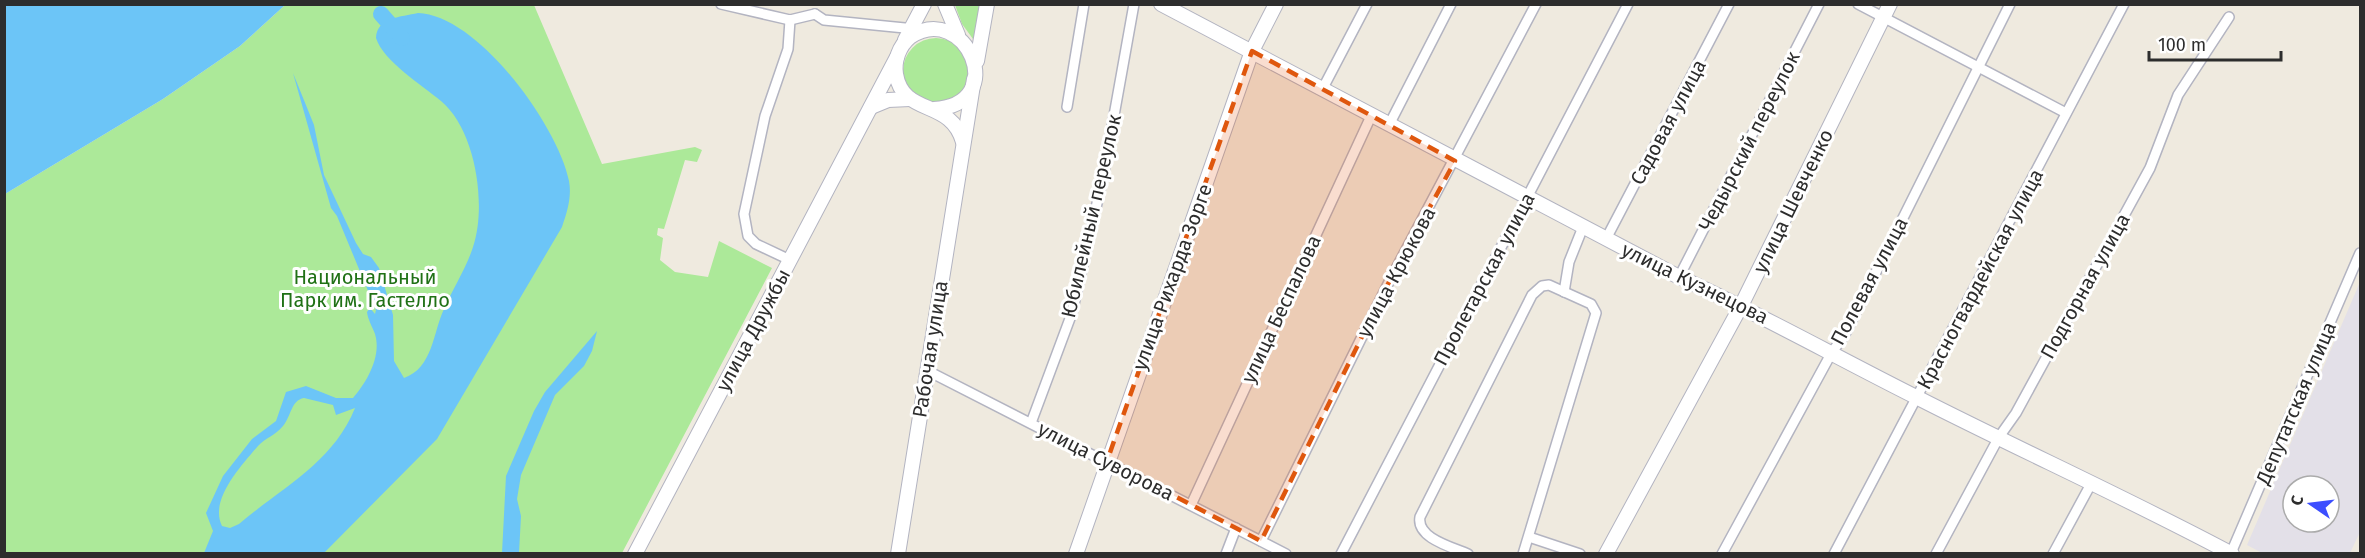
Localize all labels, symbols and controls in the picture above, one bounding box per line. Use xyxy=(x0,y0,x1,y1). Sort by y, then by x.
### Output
scale bar xyxy=(2149,24,2281,62)
text: 100 m xyxy=(2158,34,2206,56)
street label: Чедырский переулок xyxy=(1693,47,1805,235)
street label: Садовая улица xyxy=(1625,55,1711,189)
street label: Юбилейный переулок xyxy=(1056,111,1126,320)
street label: улица Шевченко xyxy=(1748,125,1838,277)
street label: Красногвардейская улица xyxy=(1912,165,2048,393)
street label: улица Рихарда Зорге xyxy=(1127,181,1217,373)
street label: Пролетарская улица xyxy=(1428,188,1540,370)
street label: улица Крюкова xyxy=(1352,203,1440,341)
street label: Подгорная улица xyxy=(2035,209,2135,363)
street label: Полевая улица xyxy=(1825,213,1913,349)
street label: улица Беспалова xyxy=(1236,231,1326,387)
street label: улица Кузнецова xyxy=(1618,237,1772,329)
park label: Национальный Парк им. Гастелло xyxy=(280,265,450,312)
street label: улица Дружбы xyxy=(711,265,795,395)
street label: Рабочая улица xyxy=(907,279,953,419)
street label: Депутатская улица xyxy=(2250,318,2341,489)
street label: улица Суворова xyxy=(1034,416,1178,506)
north arrow xyxy=(2281,474,2341,534)
text: С xyxy=(2287,493,2307,507)

